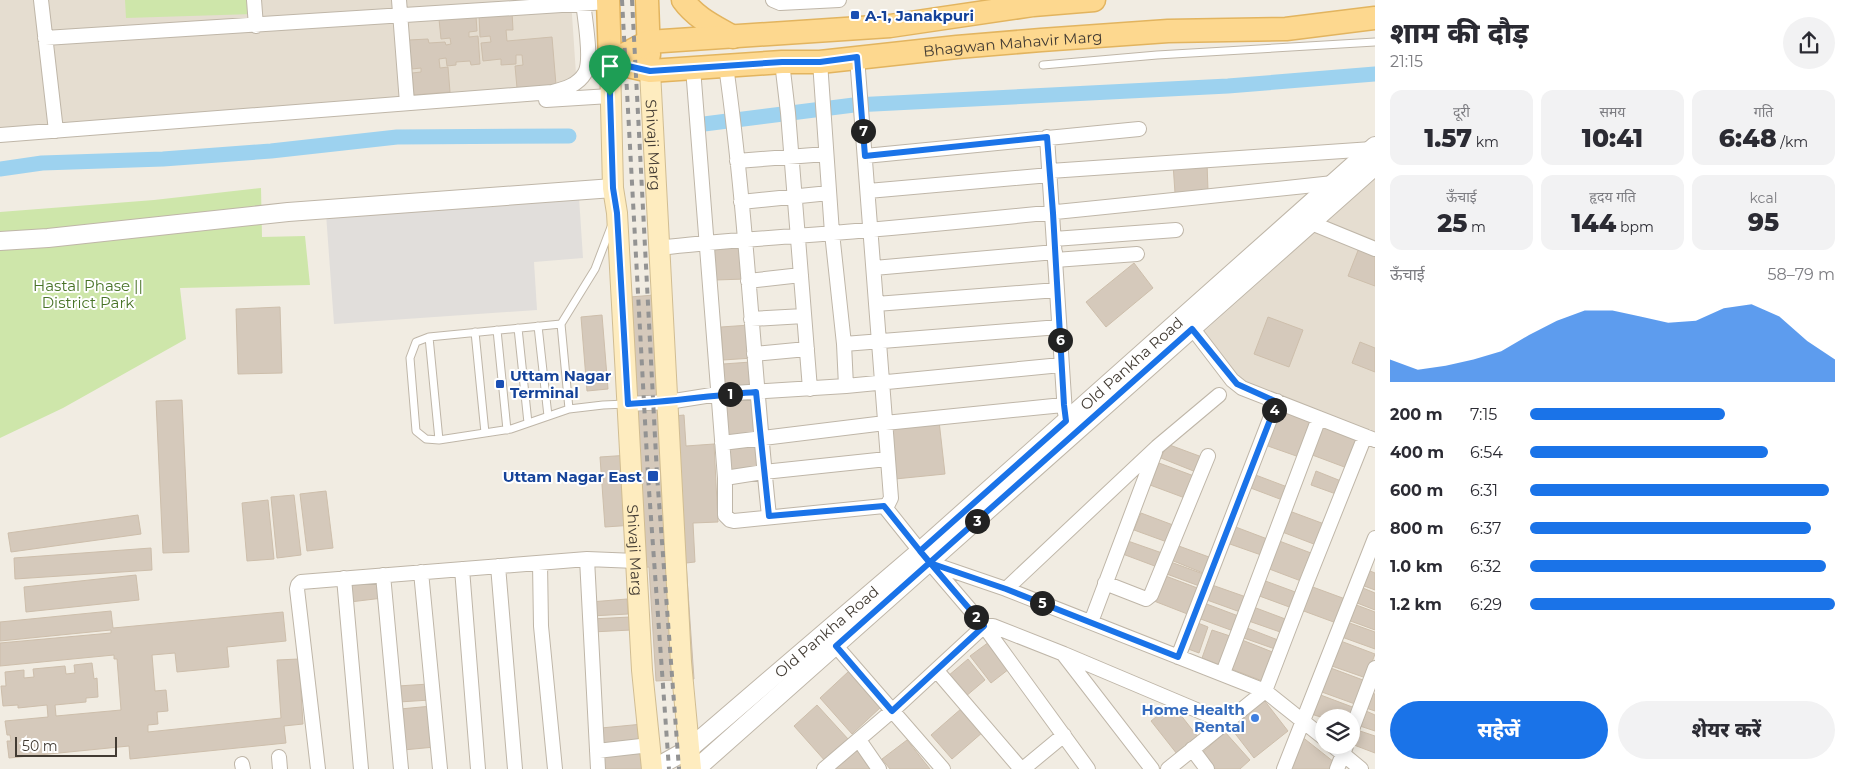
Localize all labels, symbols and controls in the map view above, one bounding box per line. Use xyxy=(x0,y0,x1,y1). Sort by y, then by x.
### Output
place label: A-1, Janakpuri xyxy=(864,6,974,25)
marker: A-1, Janakpuri xyxy=(849,9,861,21)
text: शाम की दौड़ xyxy=(1390,16,1529,50)
button: share xyxy=(1783,17,1835,69)
street label: Bhagwan Mahavir Marg xyxy=(922,26,1103,60)
pin xyxy=(589,45,631,96)
icon: arrive xyxy=(596,52,624,80)
text: 21:15 xyxy=(1390,52,1423,71)
street label: Shivaji Marg xyxy=(642,99,666,191)
text: दूरी xyxy=(1453,103,1470,121)
text: समय xyxy=(1600,103,1625,121)
text: गति xyxy=(1754,103,1773,121)
pin: 7 xyxy=(850,118,876,144)
text: 7 xyxy=(859,122,868,140)
text: 1.57 xyxy=(1424,123,1472,153)
text: 10:41 xyxy=(1582,123,1643,153)
text: 6:48 xyxy=(1719,123,1777,153)
text: km xyxy=(1472,133,1499,151)
text: /km xyxy=(1777,133,1808,151)
text: ऊँचाई xyxy=(1446,188,1477,206)
text: हृदय गति xyxy=(1589,188,1636,206)
text: kcal xyxy=(1750,189,1777,207)
text: 95 xyxy=(1748,207,1779,237)
text: 25 xyxy=(1437,208,1467,238)
text: 144 xyxy=(1571,208,1616,238)
text: m xyxy=(1467,218,1486,236)
text: bpm xyxy=(1616,218,1654,236)
text: ऊँचाई xyxy=(1390,265,1425,284)
text: 58–79 m xyxy=(1768,265,1835,284)
park label: Hastal Phase || District Park xyxy=(33,276,143,312)
street label: Old Pankha Road xyxy=(1076,312,1186,414)
pin: 6 xyxy=(1048,328,1072,352)
text: 6 xyxy=(1056,331,1065,349)
place label: Uttam Nagar Terminal xyxy=(510,366,612,402)
marker: Uttam Nagar Terminal xyxy=(494,378,506,390)
pin: 1 xyxy=(718,382,742,406)
text: 1 xyxy=(728,385,733,403)
pin: 4 xyxy=(1262,398,1286,422)
text: 4 xyxy=(1270,401,1279,419)
text: 200 m xyxy=(1390,405,1442,424)
text: 7:15 xyxy=(1470,405,1497,424)
text: 400 m xyxy=(1390,443,1444,462)
text: 6:54 xyxy=(1470,443,1503,462)
place label: Uttam Nagar East xyxy=(503,467,642,486)
marker: Uttam Nagar East xyxy=(646,469,660,483)
text: 600 m xyxy=(1390,481,1443,500)
text: 6:31 xyxy=(1470,481,1498,500)
street label: Shivaji Marg xyxy=(623,504,647,596)
pin: 3 xyxy=(964,508,990,534)
text: 3 xyxy=(973,512,982,530)
text: 800 m xyxy=(1390,519,1444,538)
text: 6:37 xyxy=(1470,519,1501,538)
text: 1.0 km xyxy=(1390,557,1443,576)
text: 6:32 xyxy=(1470,557,1501,576)
street label: Old Pankha Road xyxy=(770,581,882,681)
pin: 5 xyxy=(1030,590,1054,616)
text: 5 xyxy=(1038,594,1047,612)
text: 1.2 km xyxy=(1390,595,1442,614)
text: 6:29 xyxy=(1470,595,1502,614)
pin: 2 xyxy=(964,604,988,630)
text: 2 xyxy=(972,608,981,626)
place label: Home Health Rental xyxy=(1142,700,1245,736)
button: सहेजें xyxy=(1390,701,1608,759)
button: शेयर करें xyxy=(1618,701,1835,759)
map controls xyxy=(1315,709,1360,754)
button: layers xyxy=(1315,709,1360,754)
marker: Home Health Rental xyxy=(1249,712,1261,724)
scale bar xyxy=(15,734,118,757)
text: 50 m xyxy=(22,737,58,755)

